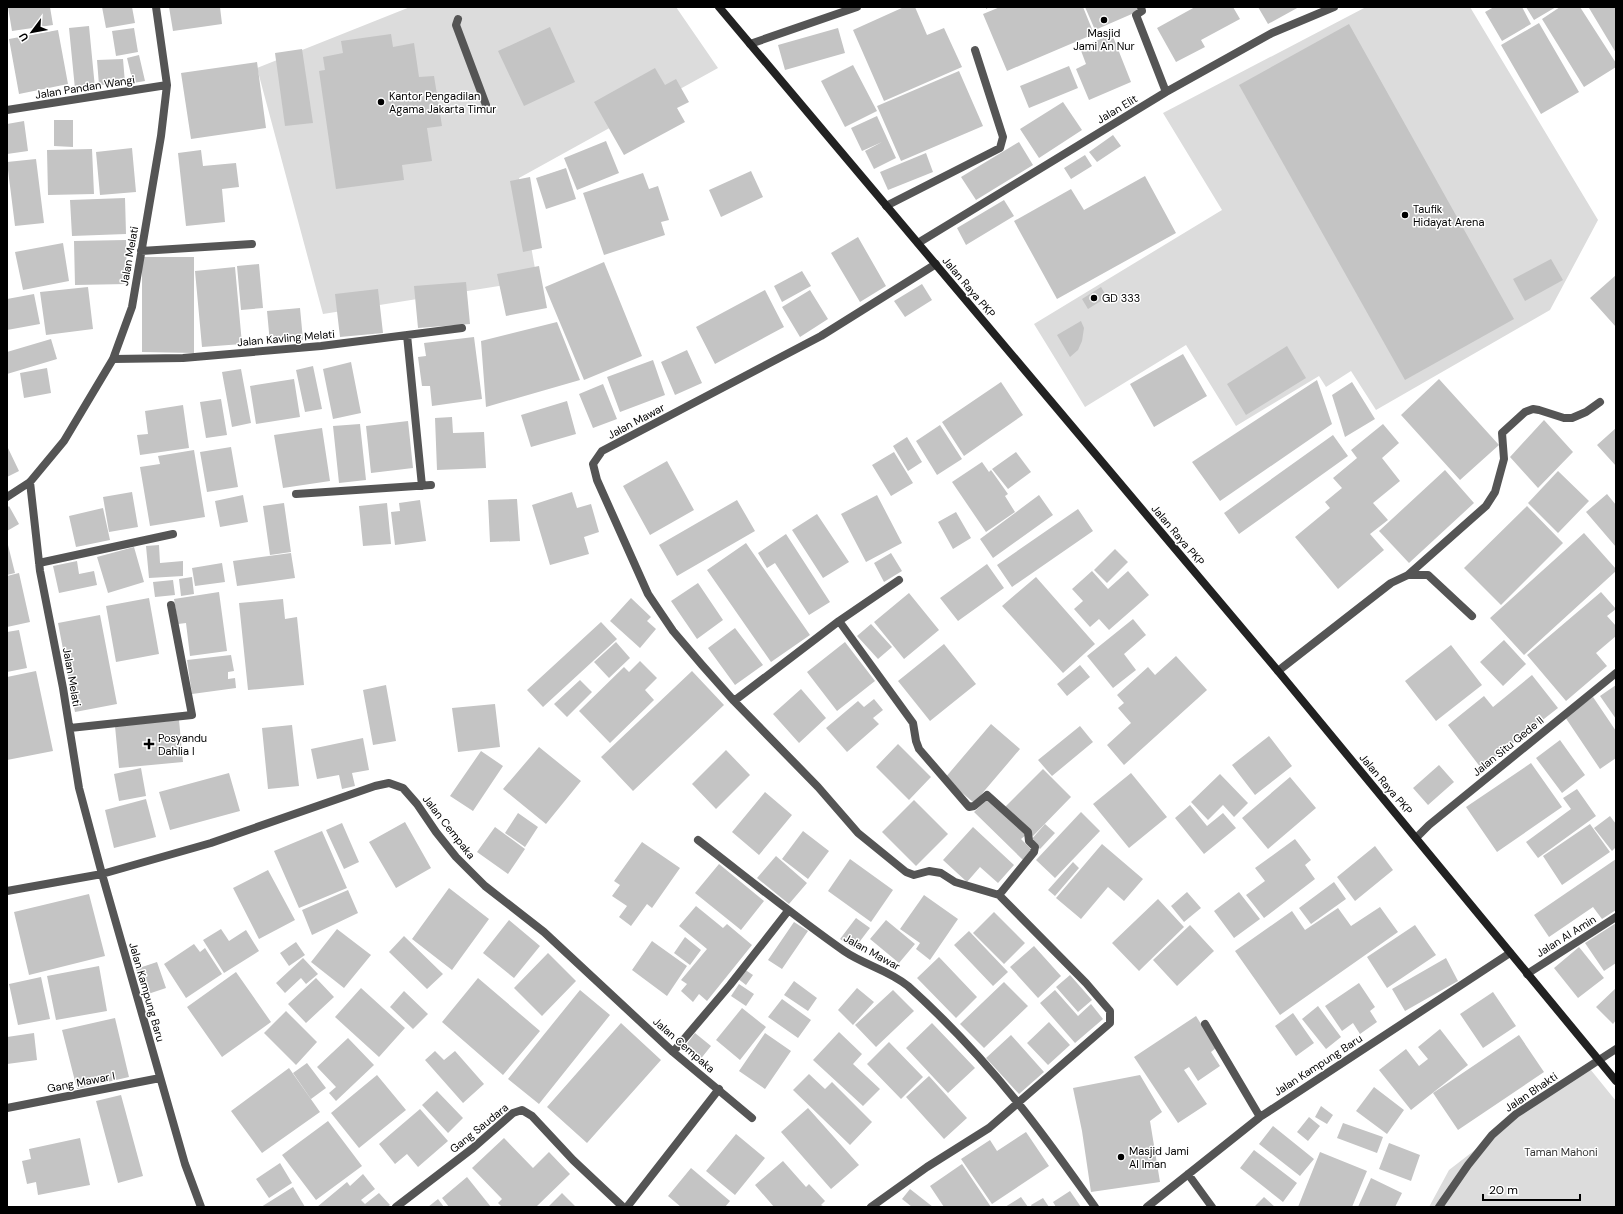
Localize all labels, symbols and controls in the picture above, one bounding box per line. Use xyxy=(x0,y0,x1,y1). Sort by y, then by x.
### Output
north arrow xyxy=(12,12,52,52)
marker: Masjid Jami An Nur xyxy=(1099,15,1109,25)
place label: Masjid Jami An Nur xyxy=(1073,26,1135,53)
text: U xyxy=(16,30,31,44)
street label: Jalan Pandan Wangi xyxy=(34,72,136,102)
place label: Kantor Pengadilan Agama Jakarta Timur xyxy=(389,89,496,116)
street label: Jalan Elit xyxy=(1094,91,1140,127)
marker: Kantor Pengadilan Agama Jakarta Timur xyxy=(376,97,386,107)
place label: Taufik Hidayat Arena xyxy=(1413,202,1484,229)
marker: Taufik Hidayat Arena xyxy=(1400,210,1410,220)
street label: Jalan Melati xyxy=(117,225,141,287)
street label: Jalan Raya PKP xyxy=(939,254,999,320)
place label: GD 333 xyxy=(1102,291,1140,305)
marker: GD 333 xyxy=(1089,293,1099,303)
street label: Jalan Kavling Melati xyxy=(237,327,335,349)
street label: Jalan Mawar xyxy=(605,400,667,442)
street label: Jalan Raya PKP xyxy=(1148,502,1208,568)
street label: Jalan Melati xyxy=(60,646,84,708)
street label: Jalan Situ Gede II xyxy=(1470,713,1546,779)
place label: Posyandu Dahlia I xyxy=(158,731,207,758)
marker: Posyandu Dahlia I xyxy=(143,738,155,750)
street label: Jalan Raya PKP xyxy=(1356,751,1416,817)
street label: Jalan Cempaka xyxy=(420,792,478,862)
street label: Jalan Al Amin xyxy=(1533,912,1599,960)
street label: Jalan Mawar xyxy=(841,931,903,973)
street label: Jalan Kampung Baru xyxy=(126,941,168,1043)
street label: Jalan Cempaka xyxy=(650,1014,718,1076)
street label: Jalan Kampung Baru xyxy=(1271,1031,1365,1099)
street label: Gang Mawar I xyxy=(46,1069,116,1095)
street label: Jalan Bhakti xyxy=(1502,1069,1560,1115)
street label: Gang Saudara xyxy=(447,1100,511,1156)
place label: Masjid Jami Al Iman xyxy=(1129,1144,1189,1171)
park label: Taman Mahoni xyxy=(1524,1145,1598,1159)
marker: Masjid Jami Al Iman xyxy=(1116,1152,1126,1162)
scale bar xyxy=(1483,1176,1580,1202)
text: 20 m xyxy=(1489,1182,1518,1198)

